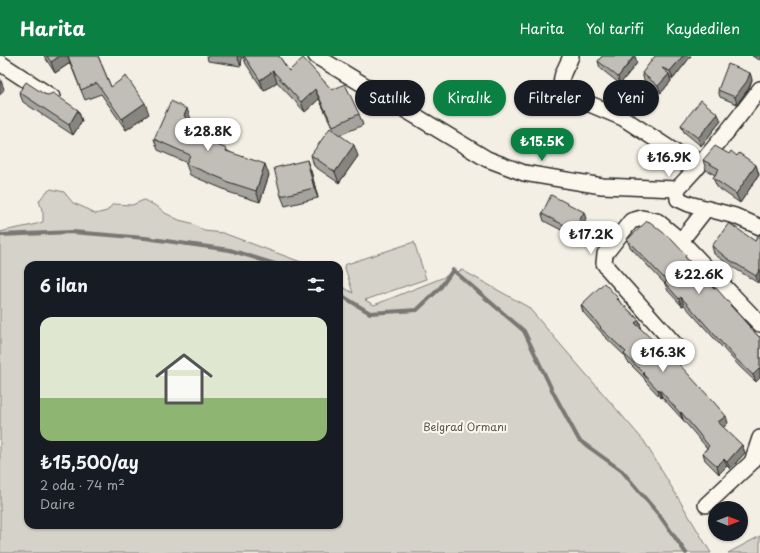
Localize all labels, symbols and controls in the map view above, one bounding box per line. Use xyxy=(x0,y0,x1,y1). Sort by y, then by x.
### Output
text: Harita xyxy=(20,14,85,42)
text: Harita xyxy=(520,18,564,39)
text: Yol tarifi xyxy=(586,18,644,39)
text: Kaydedilen xyxy=(666,18,740,39)
chip: Satılık xyxy=(355,80,425,116)
chip: Kiralık xyxy=(433,80,506,116)
chip: Filtreler xyxy=(514,80,595,116)
chip: Yeni xyxy=(603,80,659,116)
pin: ₺28.8K xyxy=(175,118,241,152)
text: ₺28.8K xyxy=(184,121,232,140)
pin: ₺15.5K xyxy=(509,128,575,162)
text: ₺15.5K xyxy=(520,131,564,150)
pin: ₺16.9K xyxy=(636,144,702,178)
text: ₺16.9K xyxy=(647,147,691,166)
pin: ₺17.2K xyxy=(558,221,624,255)
text: ₺17.2K xyxy=(569,224,614,243)
pin: ₺22.6K xyxy=(666,261,732,295)
text: ₺22.6K xyxy=(674,264,724,283)
text: 6 ilan xyxy=(40,272,88,298)
icon: filters xyxy=(305,274,327,296)
pin: ₺16.3K xyxy=(630,339,696,373)
text: ₺16.3K xyxy=(640,342,686,361)
icon: home xyxy=(148,343,220,415)
park label: Belgrad Ormanı xyxy=(423,418,507,435)
text: ₺15,500/ay xyxy=(40,449,139,475)
text: 2 oda · 74 m² xyxy=(40,475,125,494)
text: Daire xyxy=(40,494,75,513)
north arrow xyxy=(708,501,748,541)
map controls xyxy=(708,501,748,541)

